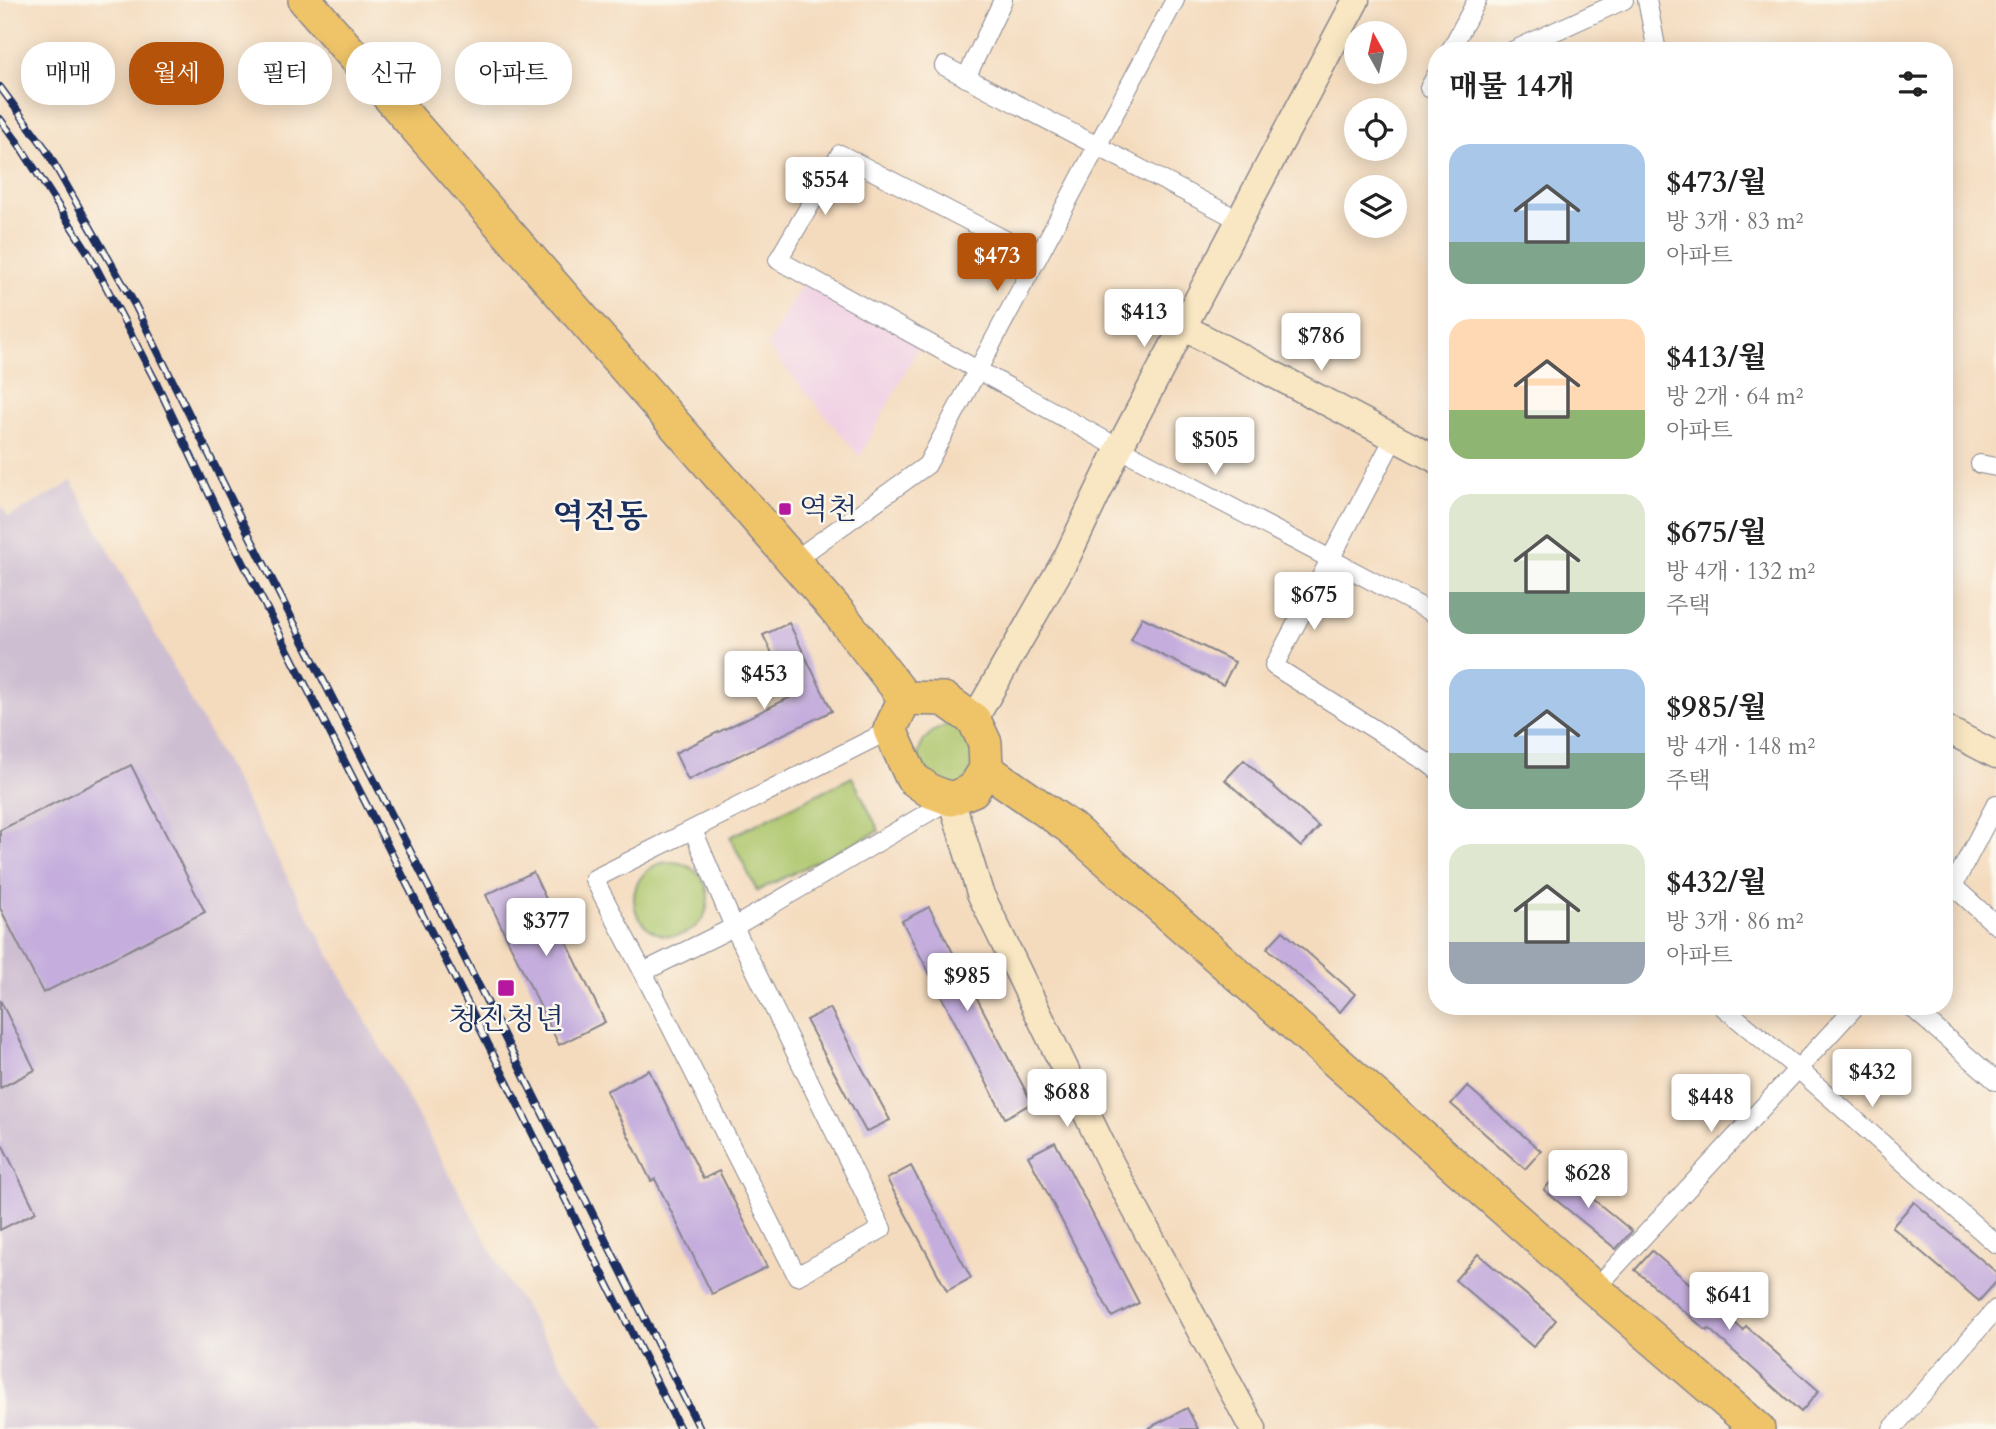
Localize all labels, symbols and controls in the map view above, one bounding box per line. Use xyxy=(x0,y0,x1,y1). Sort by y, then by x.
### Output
north arrow xyxy=(1344,21,1407,84)
map controls xyxy=(1344,21,1407,238)
chip: 매매 xyxy=(21,42,115,105)
chip: 월세 xyxy=(129,42,224,105)
chip: 필터 xyxy=(238,42,332,105)
chip: 신규 xyxy=(346,42,441,105)
chip: 아파트 xyxy=(455,42,572,105)
icon: filters xyxy=(1894,65,1932,103)
text: 매물 14개 xyxy=(1449,66,1575,107)
button: locate xyxy=(1344,98,1407,161)
pin: $554 xyxy=(784,158,866,217)
text: $473/월 xyxy=(1666,162,1767,203)
text: $554 xyxy=(801,164,849,195)
icon: home xyxy=(1505,172,1589,256)
button: layers xyxy=(1344,175,1407,238)
text: 방 3개 · 83 m² xyxy=(1666,206,1803,237)
pin: $473 xyxy=(956,233,1038,293)
text: $473 xyxy=(973,240,1021,271)
text: 아파트 xyxy=(1666,240,1733,271)
pin: $413 xyxy=(1103,290,1185,349)
text: $413 xyxy=(1120,296,1168,327)
pin: $786 xyxy=(1280,314,1362,373)
text: $786 xyxy=(1297,320,1345,351)
text: $413/월 xyxy=(1666,337,1767,378)
icon: home xyxy=(1505,347,1589,431)
text: 방 2개 · 64 m² xyxy=(1666,381,1803,412)
text: 아파트 xyxy=(1666,415,1733,446)
pin: $505 xyxy=(1174,418,1256,477)
text: $505 xyxy=(1191,424,1239,455)
place label: 역천 xyxy=(799,489,857,530)
district label: 역전동 xyxy=(552,494,648,539)
marker: 역천 xyxy=(777,501,793,517)
text: $675/월 xyxy=(1666,512,1767,553)
icon: home xyxy=(1505,522,1589,606)
text: 방 4개 · 132 m² xyxy=(1666,556,1815,587)
pin: $675 xyxy=(1273,572,1355,632)
text: $675 xyxy=(1290,579,1338,610)
text: 주택 xyxy=(1666,590,1710,621)
pin: $453 xyxy=(723,652,805,711)
text: $453 xyxy=(740,658,788,689)
text: $985/월 xyxy=(1666,687,1767,728)
icon: home xyxy=(1505,697,1589,781)
text: 방 4개 · 148 m² xyxy=(1666,731,1815,762)
text: 주택 xyxy=(1666,765,1710,796)
text: $432/월 xyxy=(1666,862,1767,903)
icon: home xyxy=(1505,872,1589,956)
pin: $377 xyxy=(505,898,587,958)
text: $377 xyxy=(522,905,570,936)
text: 방 3개 · 86 m² xyxy=(1666,906,1803,937)
text: 아파트 xyxy=(1666,940,1733,971)
pin: $985 xyxy=(926,954,1008,1013)
text: $985 xyxy=(943,960,991,991)
marker: 청진청년 xyxy=(496,978,516,998)
place label: 청진청년 xyxy=(448,999,564,1040)
pin: $432 xyxy=(1831,1050,1913,1109)
text: $432 xyxy=(1848,1056,1896,1087)
pin: $688 xyxy=(1026,1070,1108,1129)
pin: $448 xyxy=(1670,1074,1752,1134)
text: $688 xyxy=(1043,1076,1091,1107)
text: $448 xyxy=(1687,1081,1735,1112)
pin: $628 xyxy=(1547,1150,1629,1210)
text: $628 xyxy=(1564,1157,1612,1188)
pin: $641 xyxy=(1688,1272,1770,1332)
text: $641 xyxy=(1705,1279,1753,1310)

